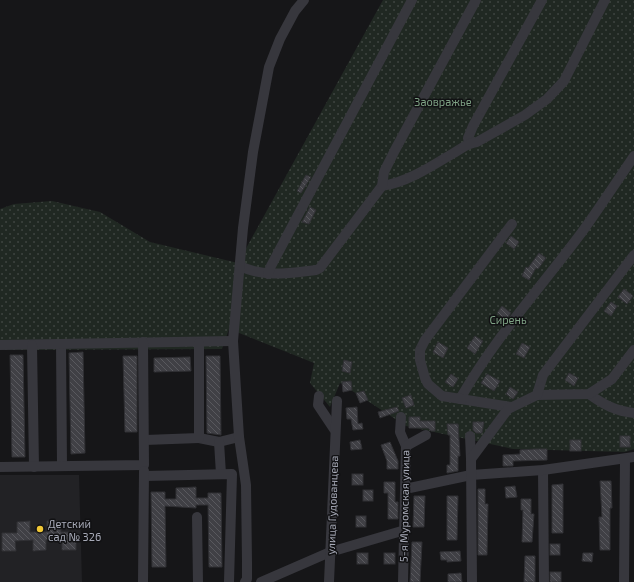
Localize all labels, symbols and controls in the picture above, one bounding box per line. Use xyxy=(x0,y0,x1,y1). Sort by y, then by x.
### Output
park label: Заовражье xyxy=(414,95,472,108)
park label: Сирень xyxy=(489,313,527,326)
street label: 5-я Муромская улица xyxy=(397,450,412,562)
street label: улица Гудованцева xyxy=(324,455,341,555)
place label: Детский сад № 326 xyxy=(48,517,101,543)
marker: Детский сад № 326 xyxy=(35,524,45,534)

